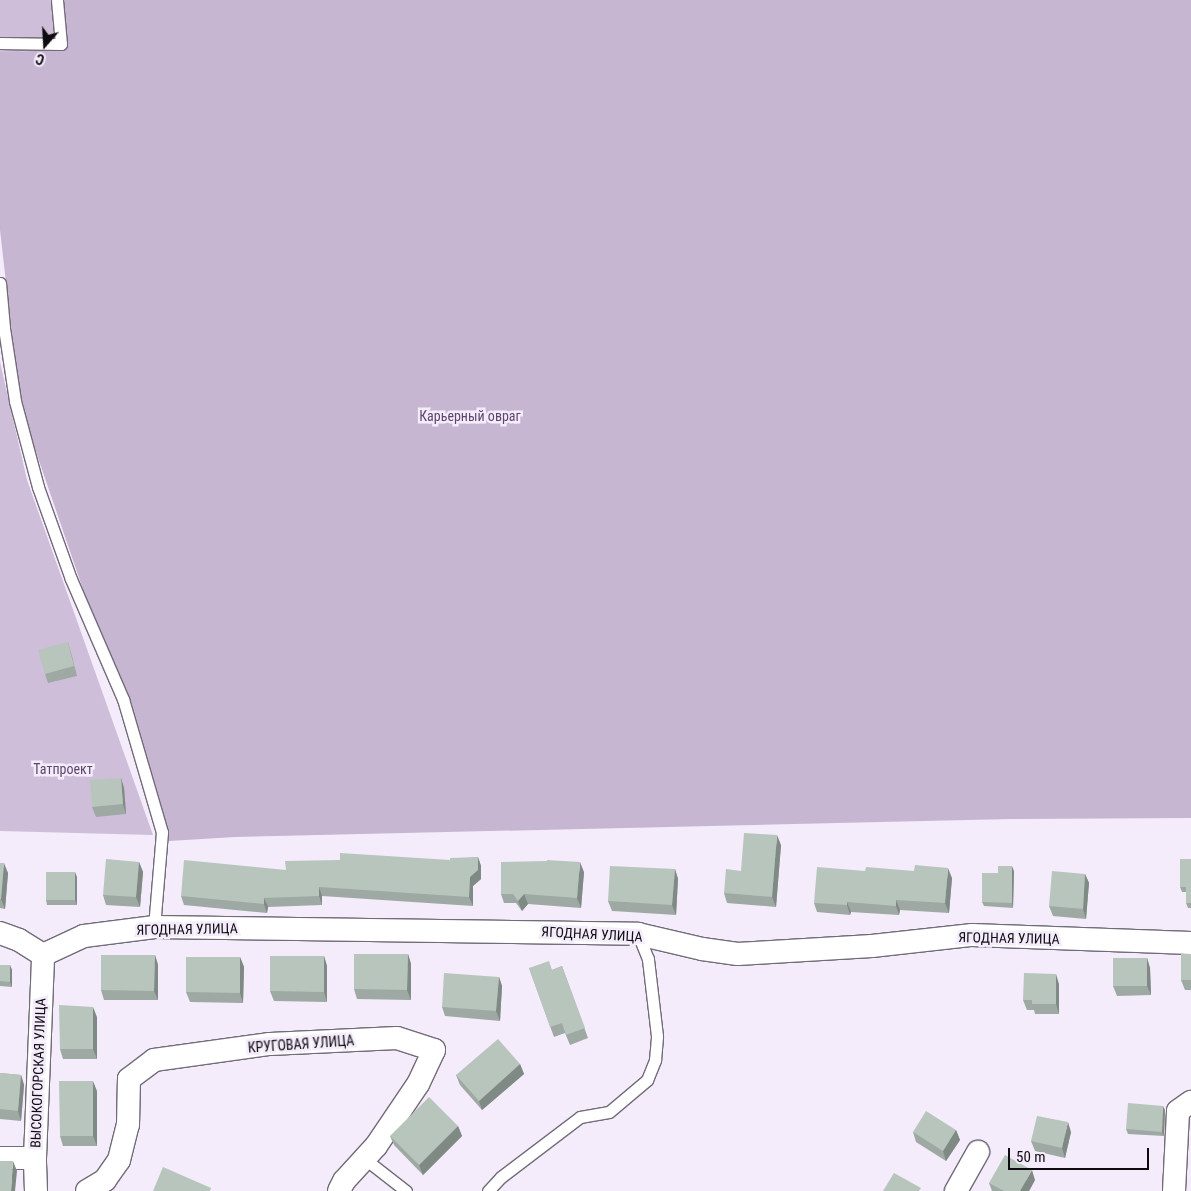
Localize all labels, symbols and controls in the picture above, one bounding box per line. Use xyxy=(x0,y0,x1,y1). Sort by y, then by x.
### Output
north arrow xyxy=(20,20,70,70)
text: С xyxy=(34,50,47,68)
park label: Карьерный овраг xyxy=(419,408,521,424)
park label: Татпроект xyxy=(33,761,93,777)
street label: ЯГОДНАЯ УЛИЦА xyxy=(136,920,238,938)
street label: ЯГОДНАЯ УЛИЦА xyxy=(541,923,643,945)
street label: ЯГОДНАЯ УЛИЦА xyxy=(958,929,1060,947)
street label: ВЫСОКОГОРСКАЯ УЛИЦА xyxy=(27,998,49,1148)
street label: КРУГОВАЯ УЛИЦА xyxy=(247,1032,355,1056)
scale bar xyxy=(1011,1138,1152,1170)
text: 50 m xyxy=(1016,1148,1046,1166)

